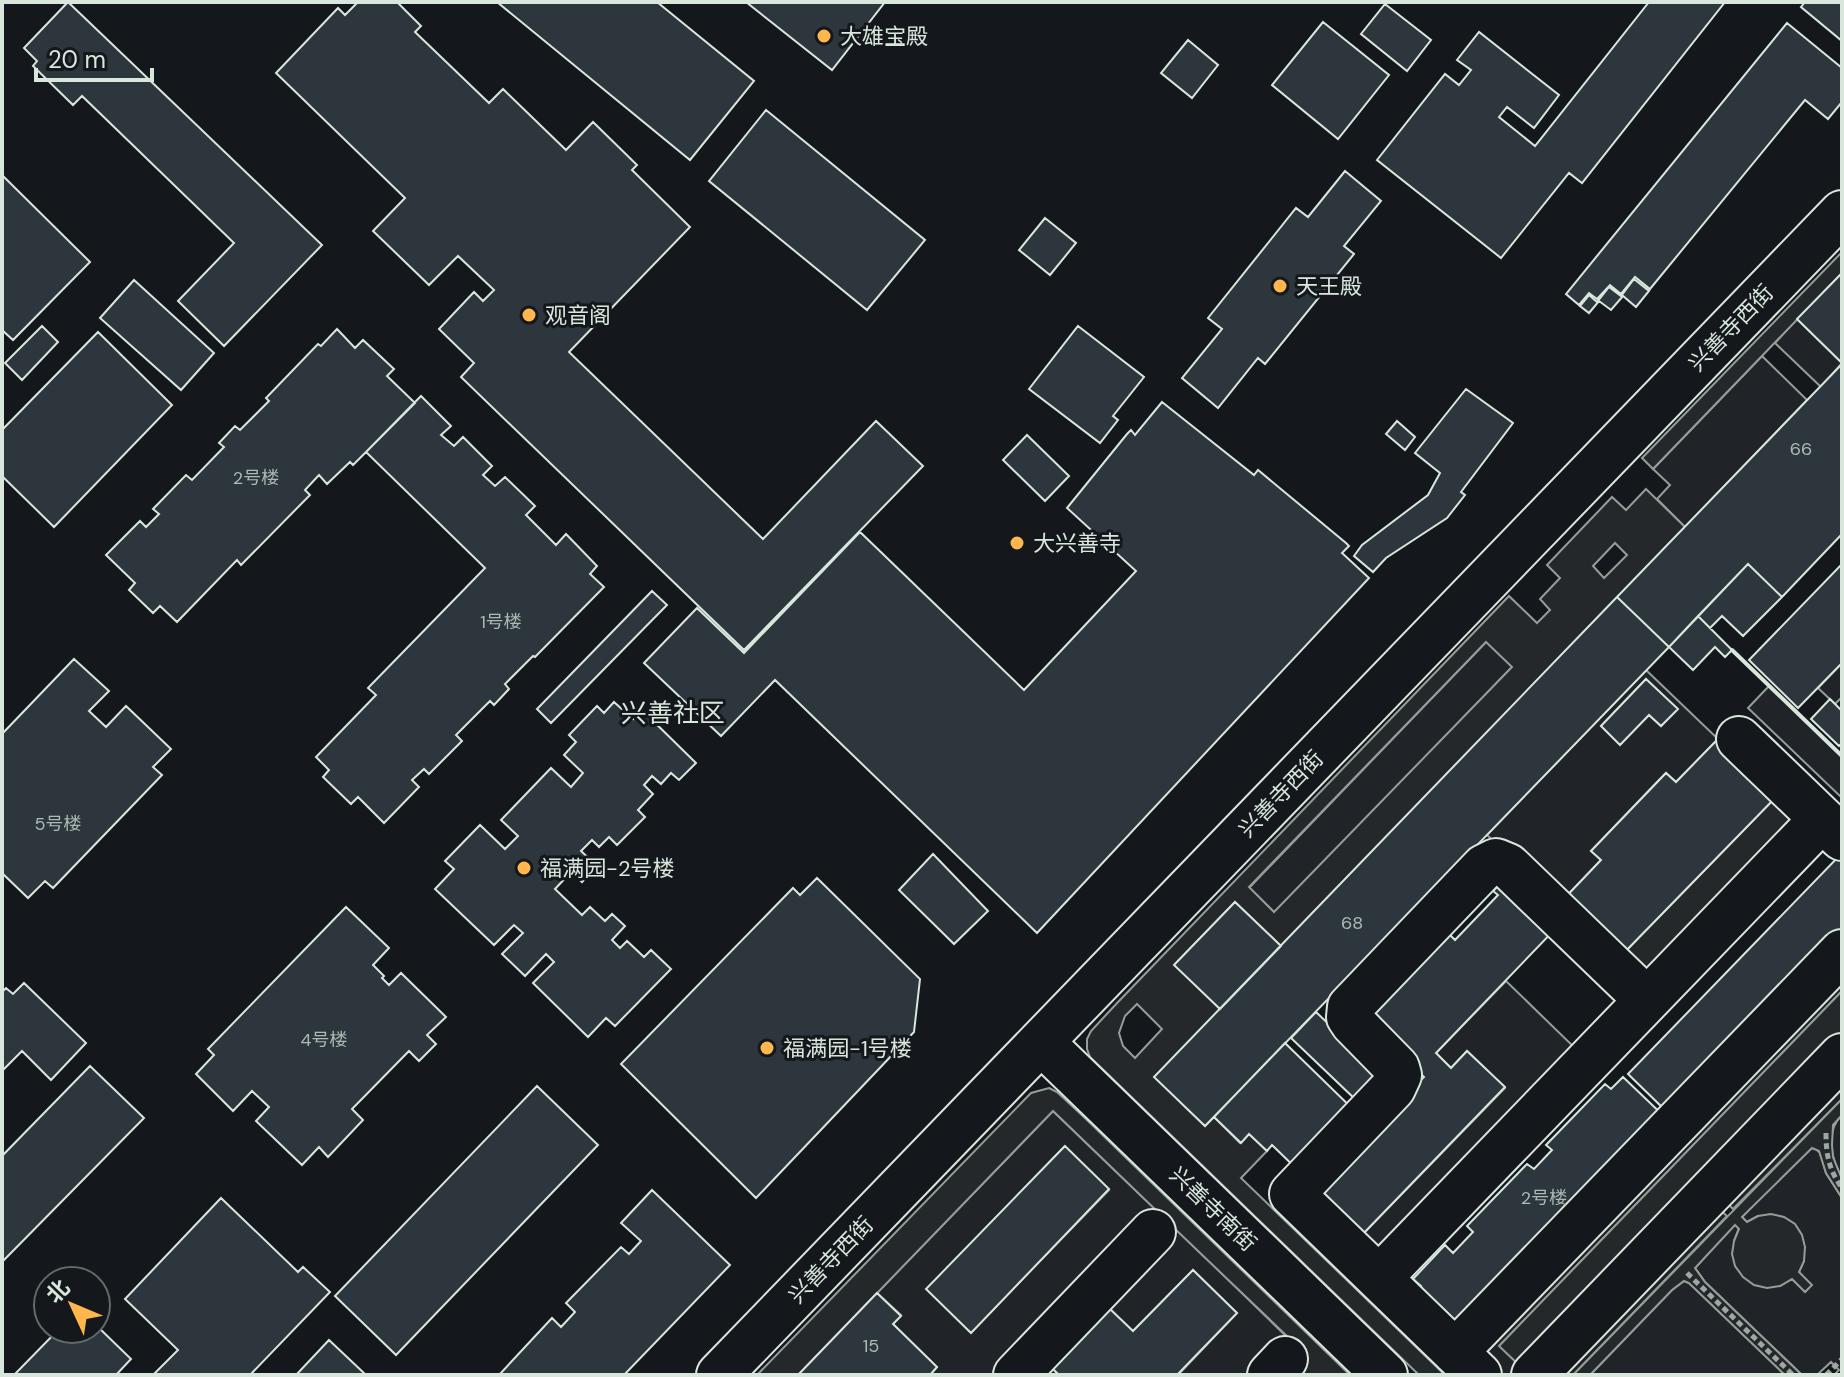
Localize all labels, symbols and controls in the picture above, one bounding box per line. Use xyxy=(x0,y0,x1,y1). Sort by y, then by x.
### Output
place label: 大雄宝殿 xyxy=(840,22,928,51)
marker: 大雄宝殿 xyxy=(815,27,833,45)
scale bar xyxy=(36,32,152,82)
text: 20 m xyxy=(48,44,106,75)
place label: 天王殿 xyxy=(1296,272,1362,301)
marker: 天王殿 xyxy=(1271,277,1289,295)
street label: 兴善寺西街 xyxy=(1682,278,1780,378)
place label: 观音阁 xyxy=(545,301,611,330)
marker: 观音阁 xyxy=(520,306,538,324)
house number: 66 xyxy=(1790,437,1812,461)
house number: 2号楼 xyxy=(233,466,279,490)
place label: 大兴善寺 xyxy=(1033,529,1121,558)
marker: 大兴善寺 xyxy=(1008,534,1026,552)
house number: 1号楼 xyxy=(480,610,522,634)
district label: 兴善社区 xyxy=(621,696,725,730)
street label: 兴善寺西街 xyxy=(1232,744,1330,844)
house number: 5号楼 xyxy=(35,812,81,836)
place label: 福满园-2号楼 xyxy=(540,854,675,883)
marker: 福满园-2号楼 xyxy=(515,859,533,877)
house number: 68 xyxy=(1341,911,1363,935)
house number: 4号楼 xyxy=(301,1028,347,1052)
place label: 福满园-1号楼 xyxy=(783,1034,912,1063)
marker: 福满园-1号楼 xyxy=(758,1039,776,1057)
street label: 兴善寺南街 xyxy=(1163,1160,1263,1258)
house number: 2号楼 xyxy=(1521,1186,1567,1210)
street label: 兴善寺西街 xyxy=(782,1210,880,1310)
north arrow xyxy=(32,1265,112,1345)
text: 北 xyxy=(40,1273,76,1309)
house number: 15 xyxy=(863,1334,879,1358)

